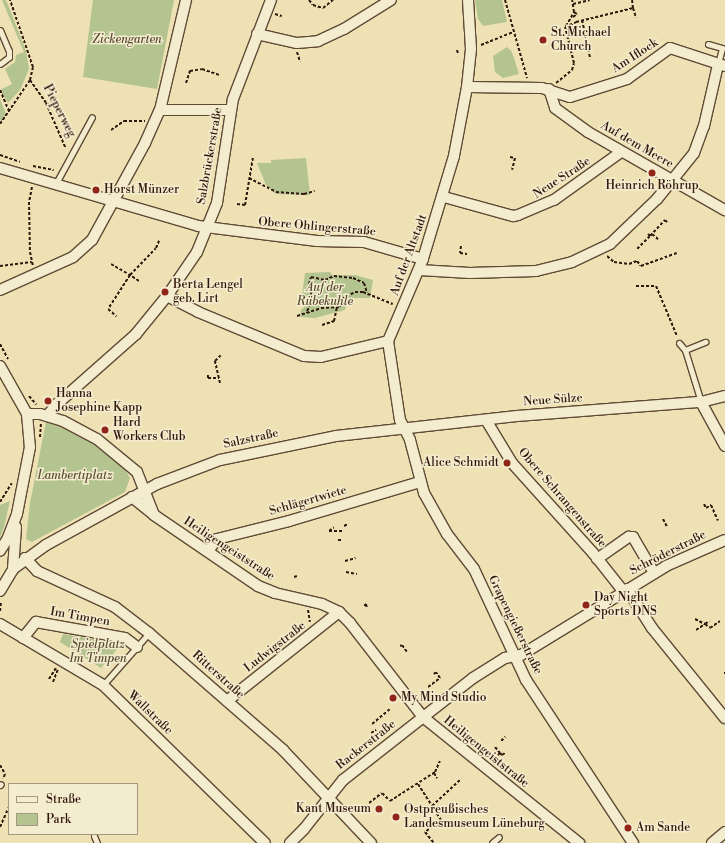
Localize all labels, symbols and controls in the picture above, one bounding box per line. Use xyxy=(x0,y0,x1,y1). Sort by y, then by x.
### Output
place label: St. Michael Church xyxy=(551,26,611,54)
park label: Zickengarten xyxy=(92,33,162,47)
marker: St. Michael Church xyxy=(538,35,548,45)
street label: Am Iflock xyxy=(609,36,661,76)
street label: Pieperweg xyxy=(40,82,78,140)
street label: Salzbrückerstraße xyxy=(194,106,226,206)
street label: Auf dem Meere xyxy=(598,118,676,172)
street label: Neue Straße xyxy=(531,154,593,202)
marker: Heinrich Röhrup xyxy=(647,168,657,178)
place label: Heinrich Röhrup xyxy=(605,179,699,193)
place label: Horst Münzer xyxy=(104,183,179,197)
marker: Horst Münzer xyxy=(91,185,101,195)
street label: Auf der Altstadt xyxy=(388,212,430,298)
street label: Obere Ohlingerstraße xyxy=(258,215,376,239)
place label: Berta Lengel geb. Lirt xyxy=(173,278,243,306)
park label: Auf der Rübekuhle xyxy=(297,281,353,309)
marker: Berta Lengel geb. Lirt xyxy=(160,287,170,297)
place label: Hanna Josephine Kapp xyxy=(56,387,142,415)
street label: Neue Sülze xyxy=(523,391,583,409)
marker: Hanna Josephine Kapp xyxy=(43,396,53,406)
place label: Hard Workers Club xyxy=(113,416,185,444)
marker: Hard Workers Club xyxy=(100,425,110,435)
street label: Salzstraße xyxy=(222,426,280,452)
street label: Obere Schrangenstraße xyxy=(515,445,609,551)
place label: Alice Schmidt xyxy=(423,456,499,470)
marker: Alice Schmidt xyxy=(502,458,512,468)
park label: Lambertiplatz xyxy=(37,469,113,483)
street label: Schlägertwiete xyxy=(268,483,348,519)
street label: Heiligengeiststraße xyxy=(181,514,277,584)
street label: Schröderstraße xyxy=(628,528,708,578)
street label: Grapengießerstraße xyxy=(485,573,545,677)
place label: Day Night Sports DNS xyxy=(594,591,657,619)
marker: Day Night Sports DNS xyxy=(581,600,591,610)
street label: Im Timpen xyxy=(49,605,111,629)
street label: Ludwigstraße xyxy=(242,619,308,675)
park label: Spielplatz Im Timpen xyxy=(69,638,127,666)
street label: Ritterstraße xyxy=(189,648,247,702)
street label: Wallstraße xyxy=(125,688,175,738)
place label: My Mind Studio xyxy=(401,691,486,705)
marker: My Mind Studio xyxy=(388,693,398,703)
street label: Heiligengeiststraße xyxy=(440,713,532,791)
street label: Rackerstraße xyxy=(333,717,399,773)
legend xyxy=(8,783,138,835)
text: Straße xyxy=(46,792,81,807)
place label: Kant Museum xyxy=(296,802,371,816)
place label: Ostpreußisches Landesmuseum Lüneburg xyxy=(404,803,545,831)
marker: Kant Museum xyxy=(374,804,384,814)
text: Park xyxy=(46,812,71,827)
marker: Ostpreußisches Landesmuseum Lüneburg xyxy=(391,812,401,822)
place label: Am Sande xyxy=(636,821,690,835)
marker: Am Sande xyxy=(623,823,633,833)

